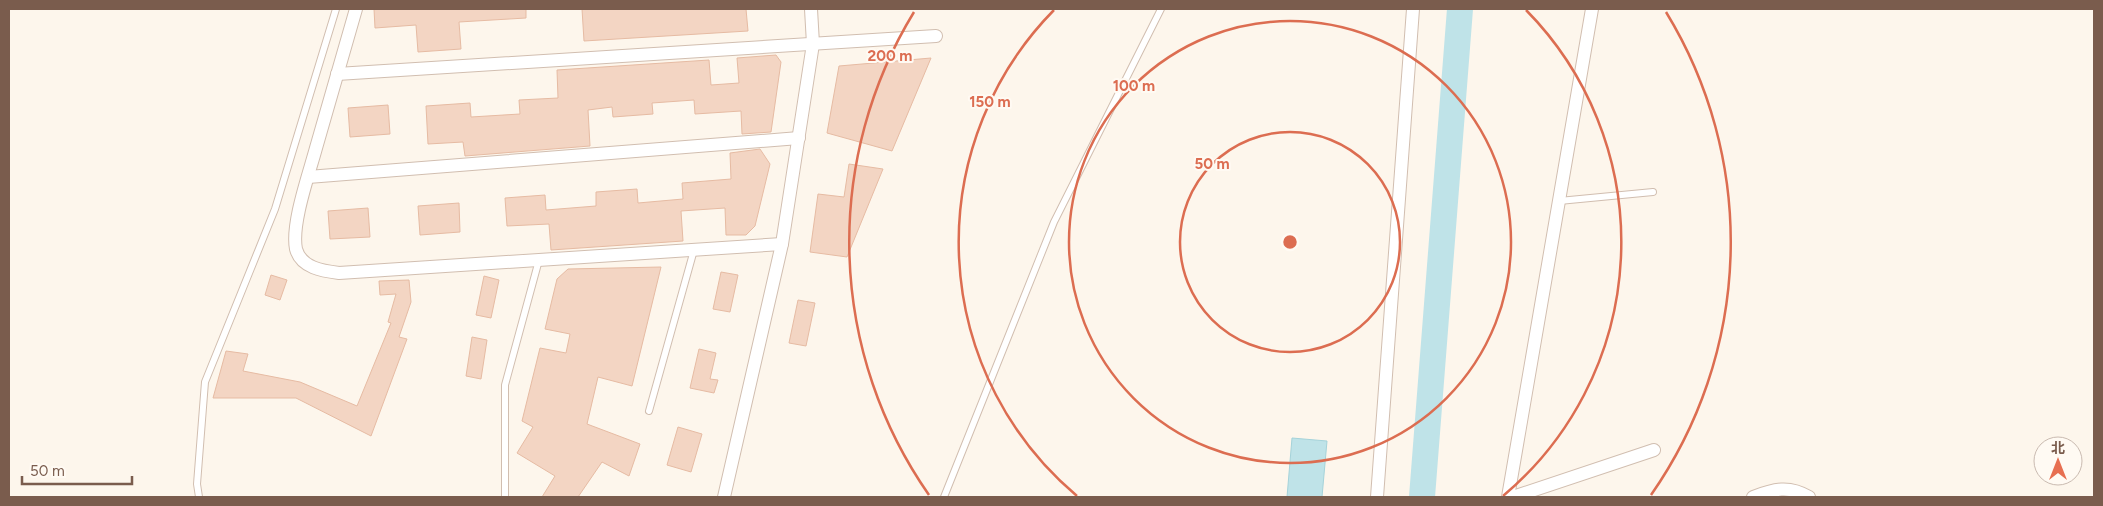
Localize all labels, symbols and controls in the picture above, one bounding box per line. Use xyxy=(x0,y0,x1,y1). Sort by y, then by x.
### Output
text: 200 m xyxy=(868,47,912,65)
text: 100 m xyxy=(1113,77,1155,95)
text: 150 m xyxy=(969,93,1011,111)
text: 50 m xyxy=(1194,155,1230,173)
centre of rings xyxy=(1281,233,1299,251)
north arrow xyxy=(2033,436,2083,486)
text: 北 xyxy=(2051,440,2065,457)
scale bar xyxy=(22,454,132,486)
text: 50 m xyxy=(30,462,65,480)

